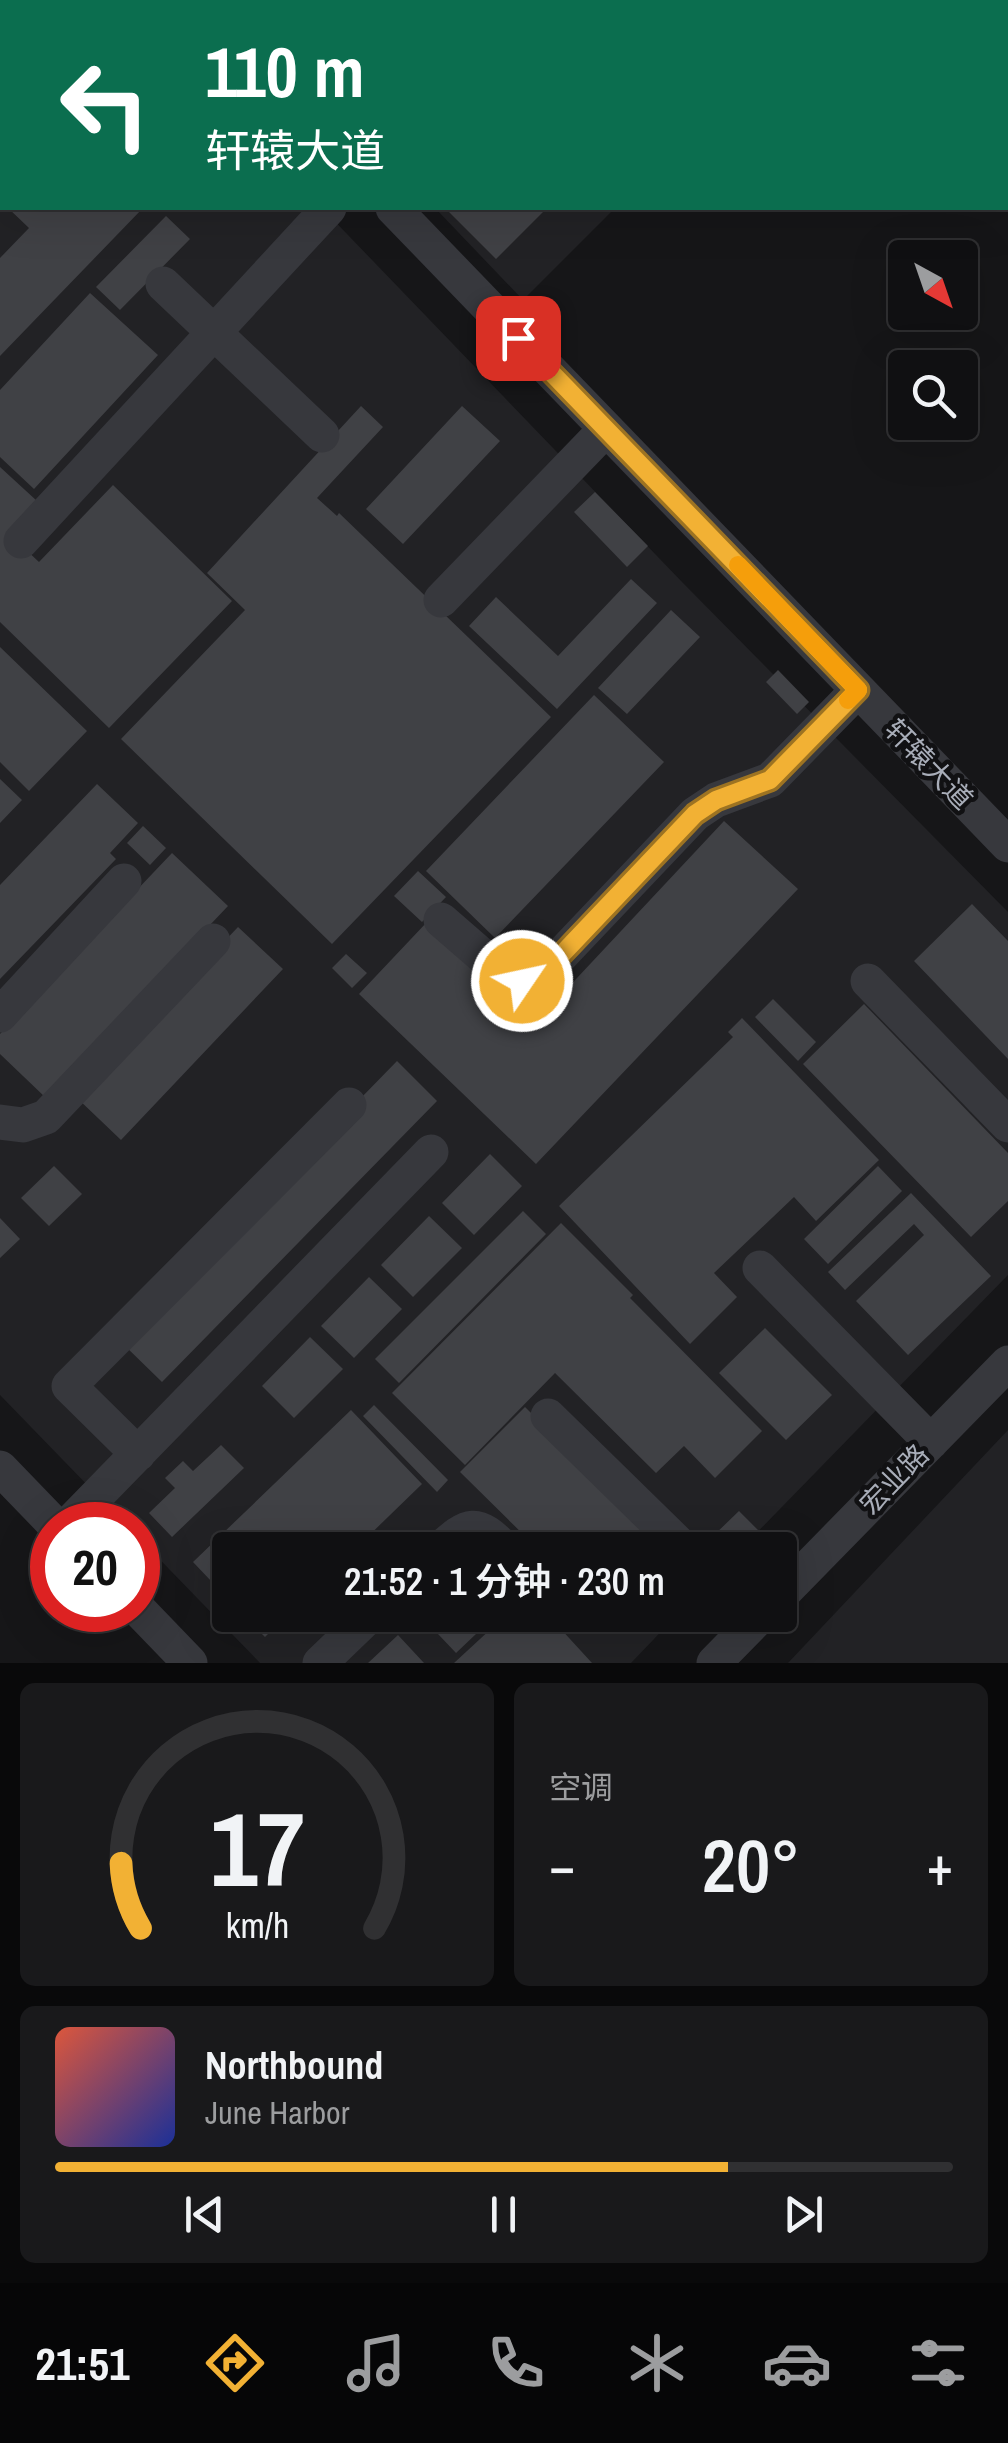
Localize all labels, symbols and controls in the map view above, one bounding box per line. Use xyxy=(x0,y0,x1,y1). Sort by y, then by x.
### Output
text: 110 m xyxy=(205,25,365,119)
icon: left xyxy=(40,40,170,170)
text: 轩辕大道 xyxy=(205,120,385,181)
north arrow xyxy=(888,240,978,330)
map controls xyxy=(888,240,978,440)
pin xyxy=(476,296,561,381)
icon: arrive xyxy=(491,311,546,366)
button: search xyxy=(888,350,978,440)
street label: 轩辕大道 xyxy=(876,711,982,817)
position arrow xyxy=(470,929,574,1033)
street label: 宏业路 xyxy=(851,1436,937,1522)
speed limit sign: 20 xyxy=(30,1502,160,1632)
text: 21:52 · 1 分钟 · 230 m xyxy=(344,1556,665,1607)
text: 空调 xyxy=(549,1766,613,1809)
text: 17 xyxy=(210,1778,304,1918)
text: 20° xyxy=(702,1814,800,1915)
text: − xyxy=(549,1828,575,1902)
text: + xyxy=(927,1828,953,1902)
text: km/h xyxy=(225,1901,289,1949)
text: Northbound xyxy=(205,2040,383,2091)
text: June Harbor xyxy=(205,2091,349,2134)
icon: previous xyxy=(177,2187,232,2242)
icon: pause xyxy=(476,2187,531,2242)
icon: next xyxy=(776,2187,831,2242)
icon: directions xyxy=(200,2328,270,2398)
icon: music xyxy=(341,2328,411,2398)
icon: phone xyxy=(481,2328,551,2398)
icon: climate xyxy=(622,2328,692,2398)
icon: car xyxy=(762,2328,832,2398)
icon: filters xyxy=(903,2328,973,2398)
text: 21:51 xyxy=(35,2333,130,2394)

